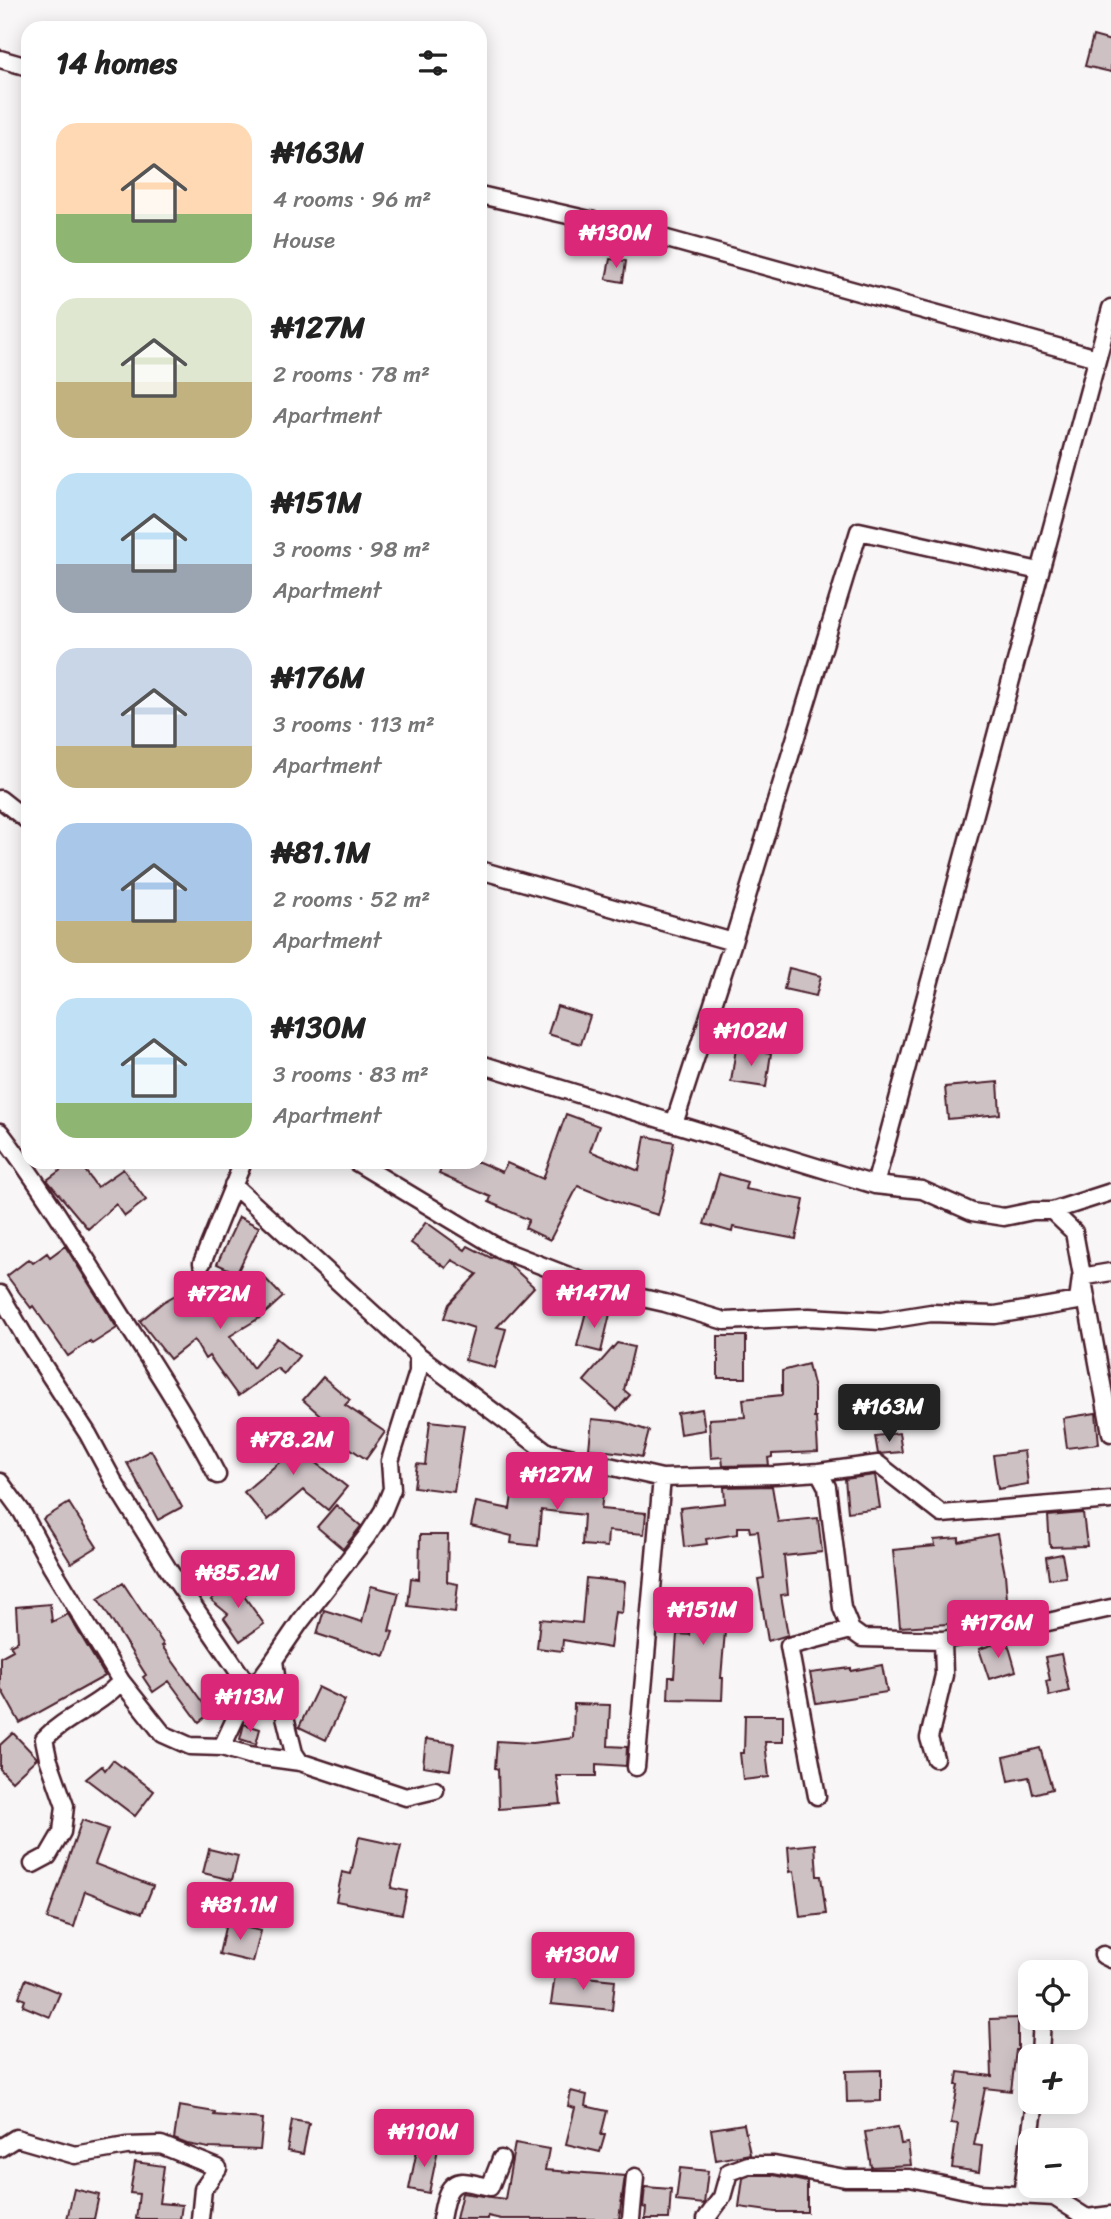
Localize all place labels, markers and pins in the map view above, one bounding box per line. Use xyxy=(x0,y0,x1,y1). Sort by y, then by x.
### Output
pin: ₦130M xyxy=(567,210,665,270)
pin: ₦102M xyxy=(702,1009,800,1068)
pin: ₦147M xyxy=(545,1270,643,1330)
pin: ₦72M xyxy=(179,1272,261,1331)
pin: ₦163M xyxy=(840,1384,938,1444)
pin: ₦78.2M xyxy=(236,1418,350,1477)
pin: ₦127M xyxy=(508,1452,606,1512)
pin: ₦85.2M xyxy=(181,1550,295,1610)
pin: ₦151M xyxy=(654,1588,752,1647)
pin: ₦176M xyxy=(949,1600,1047,1660)
pin: ₦113M xyxy=(201,1674,299,1734)
pin: ₦81.1M xyxy=(183,1882,297,1942)
pin: ₦130M xyxy=(534,1932,632,1992)
pin: ₦110M xyxy=(375,2110,473,2169)

